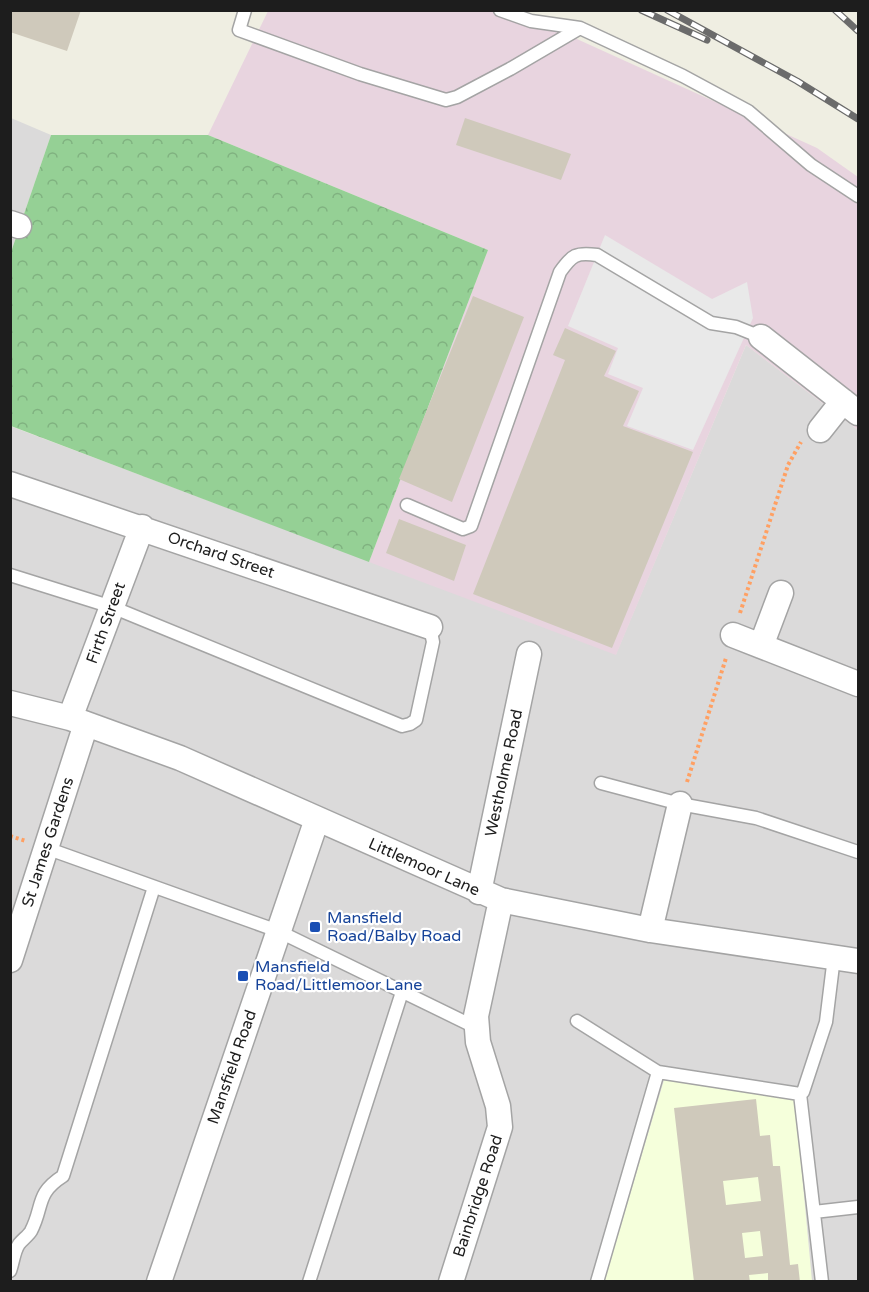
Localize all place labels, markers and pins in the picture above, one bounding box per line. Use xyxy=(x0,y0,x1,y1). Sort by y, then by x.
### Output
place label: Mansfield Road/Balby Road xyxy=(327,908,461,946)
marker: Mansfield Road/Balby Road xyxy=(308,920,322,934)
place label: Mansfield Road/Littlemoor Lane xyxy=(255,957,422,995)
marker: Mansfield Road/Littlemoor Lane xyxy=(236,969,250,983)

